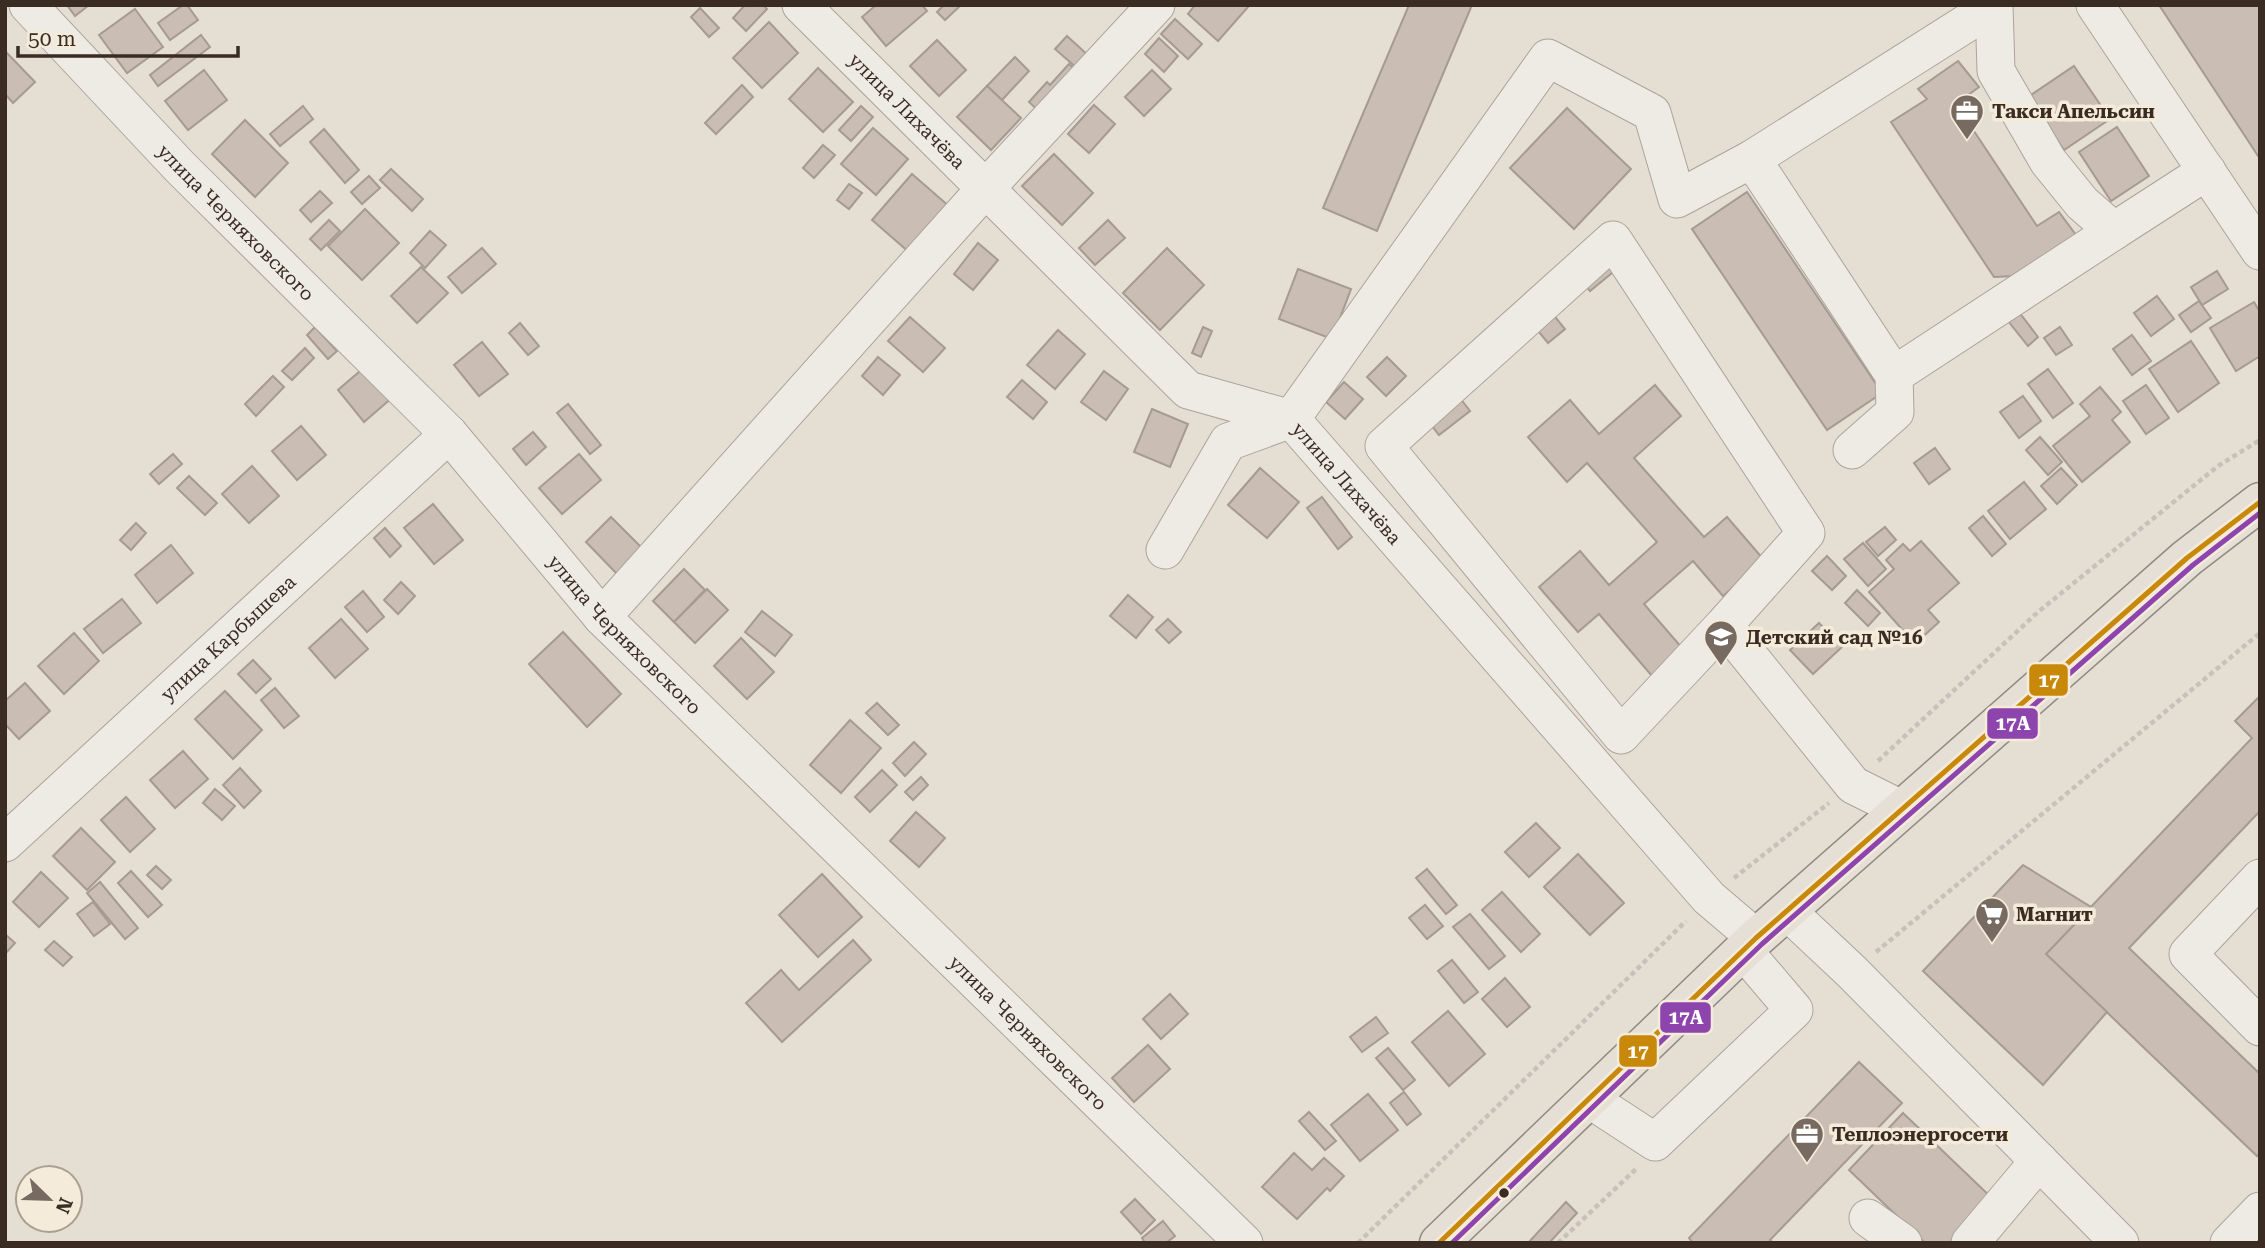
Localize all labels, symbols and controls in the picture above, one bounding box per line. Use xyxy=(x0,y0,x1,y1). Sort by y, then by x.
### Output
scale bar xyxy=(18,14,238,58)
text: 50 m xyxy=(28,27,76,51)
street label: улица Лихачёва xyxy=(844,48,970,174)
office icon: Такси Апельсин xyxy=(1948,92,1986,141)
place label: Такси Апельсин xyxy=(1992,100,2155,123)
street label: улица Черняховского xyxy=(153,140,319,306)
street label: улица Лихачёва xyxy=(1287,418,1407,550)
street label: улица Черняховского xyxy=(543,550,706,719)
street label: улица Карбышева xyxy=(156,570,301,706)
school or university icon: Детский сад №16 xyxy=(1702,618,1740,667)
place label: Детский сад №16 xyxy=(1746,626,1923,649)
line badge: 17 xyxy=(2028,663,2069,697)
text: 17 xyxy=(2038,669,2060,692)
line badge: 17А xyxy=(1986,707,2039,740)
text: 17А xyxy=(1995,712,2031,735)
supermarket icon: Магнит xyxy=(1973,895,2011,944)
place label: Магнит xyxy=(2016,903,2093,926)
street label: улица Черняховского xyxy=(944,951,1112,1115)
line badge: 17А xyxy=(1659,1001,1712,1034)
text: 17А xyxy=(1668,1006,1704,1029)
line badge: 17 xyxy=(1618,1034,1658,1068)
text: 17 xyxy=(1627,1040,1649,1063)
office icon: Теплоэнергосети xyxy=(1788,1115,1826,1164)
place label: Теплоэнергосети xyxy=(1832,1123,2008,1146)
north arrow xyxy=(14,1164,84,1234)
unlabelled marker xyxy=(1497,1186,1511,1200)
text: N xyxy=(51,1194,78,1217)

